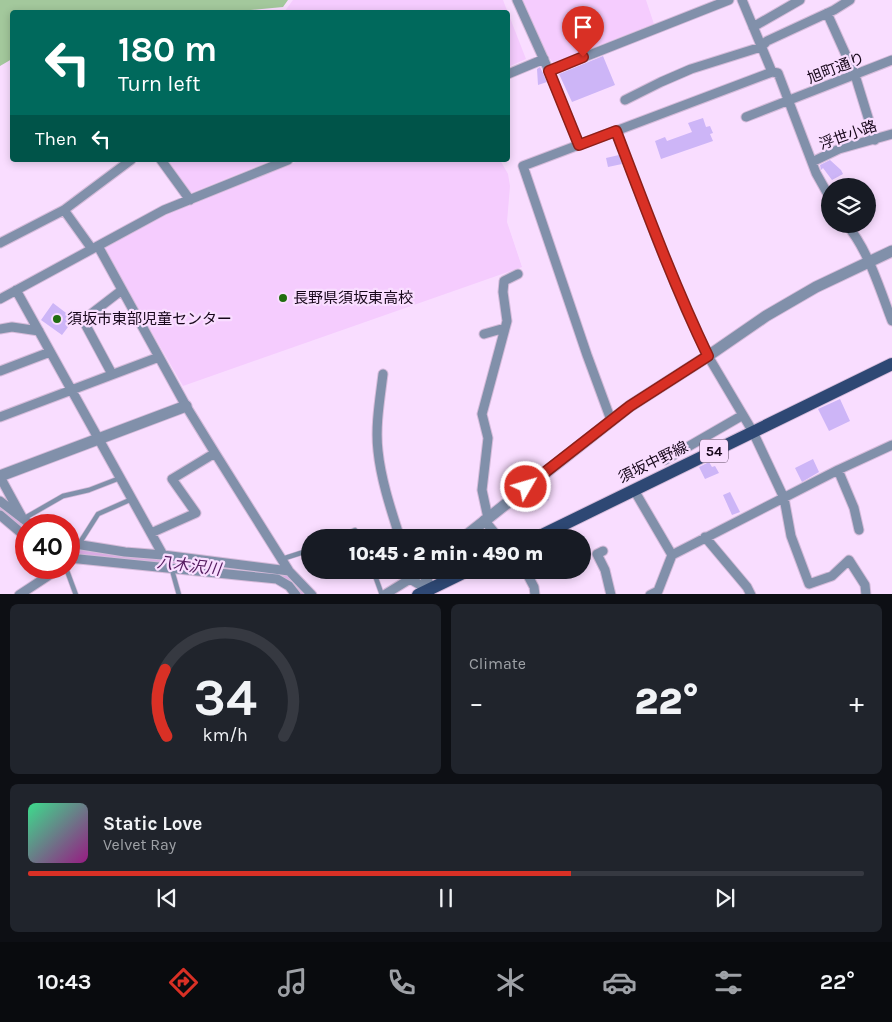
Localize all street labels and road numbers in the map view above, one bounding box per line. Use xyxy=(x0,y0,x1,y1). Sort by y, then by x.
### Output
street label: 旭町通り xyxy=(805,49,867,87)
street label: 浮世小路 xyxy=(817,117,879,153)
street label: 須坂中野線 xyxy=(615,437,691,487)
road number: 54 xyxy=(700,440,728,462)

